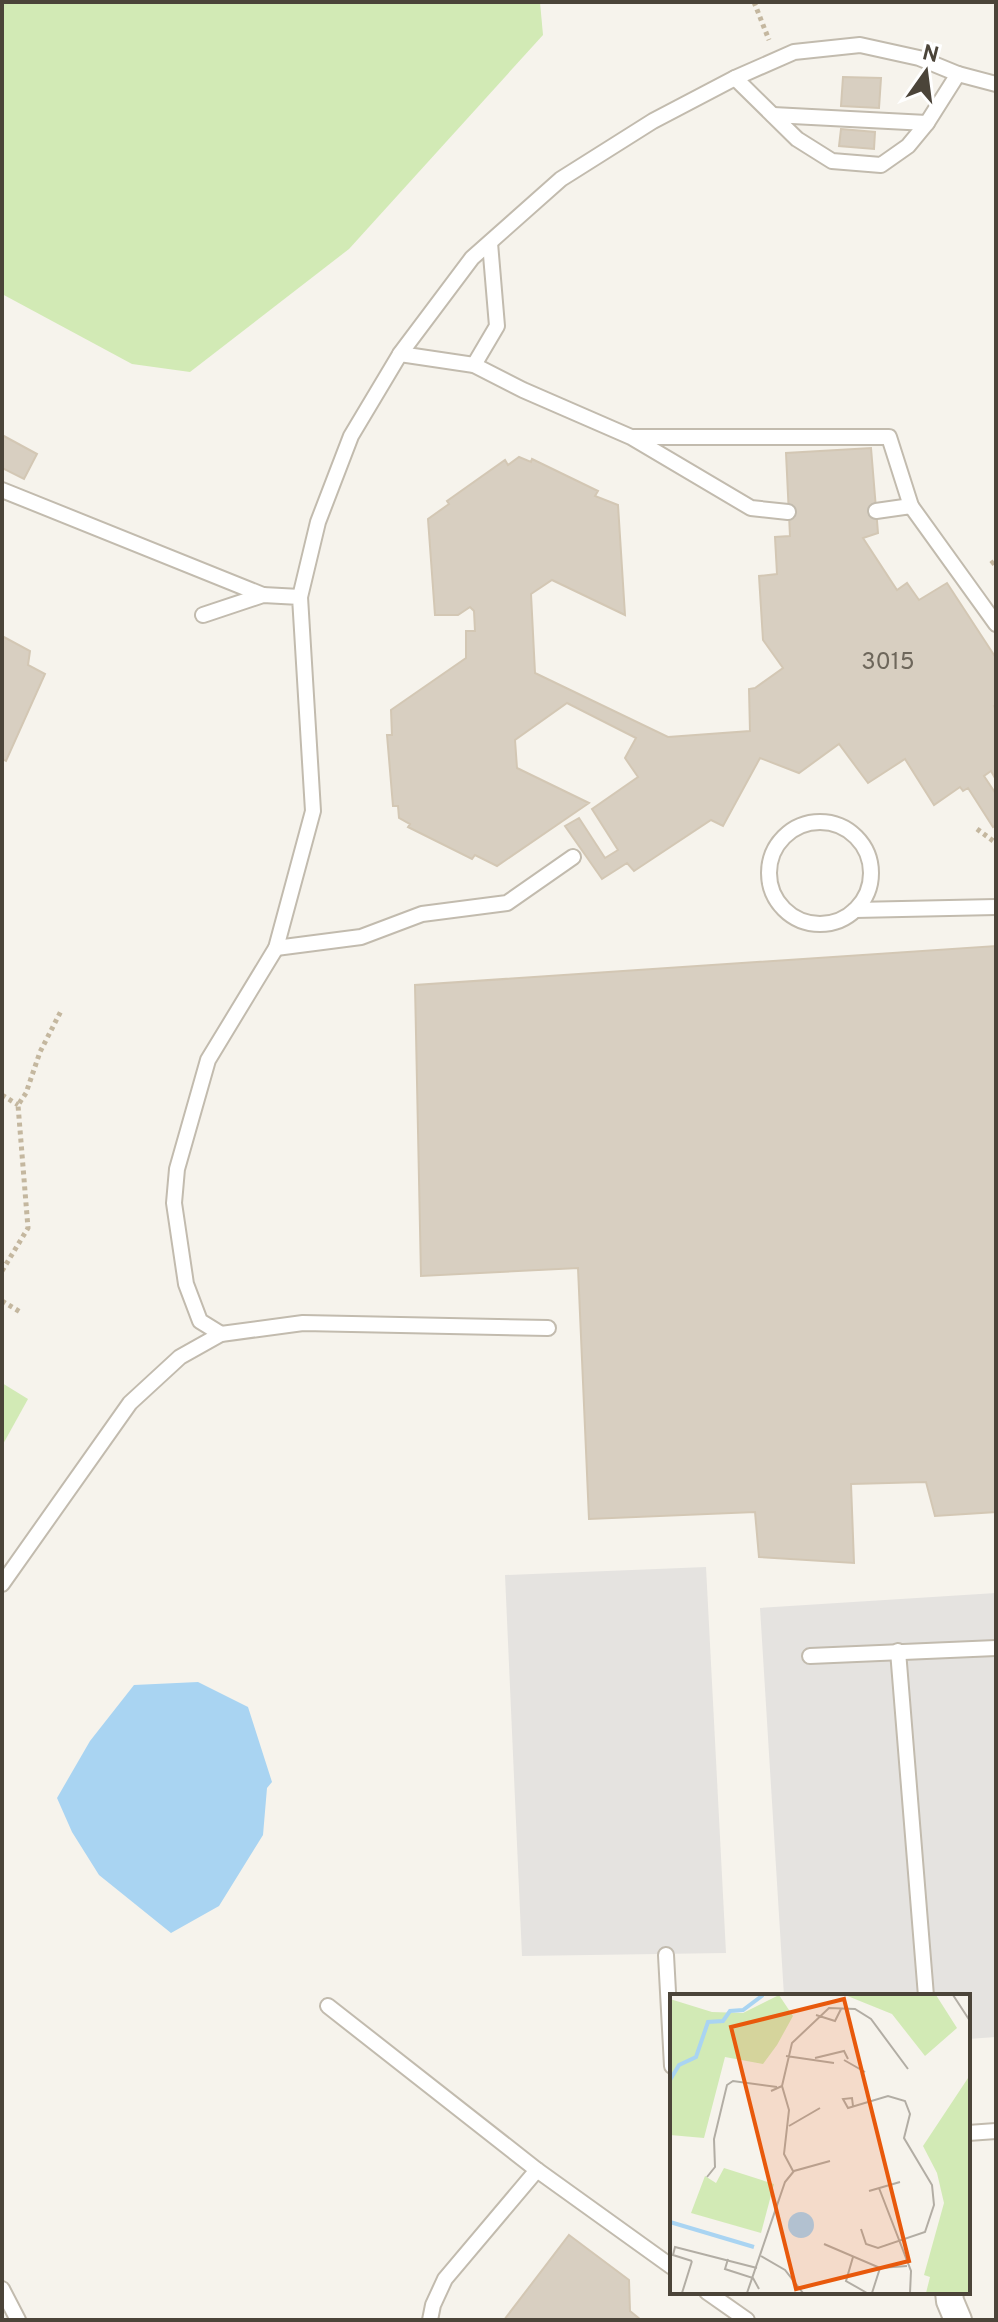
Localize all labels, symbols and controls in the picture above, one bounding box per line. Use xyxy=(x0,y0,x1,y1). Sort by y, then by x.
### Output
north arrow xyxy=(886,32,966,112)
text: N xyxy=(919,40,941,70)
house number: 3015 xyxy=(861,648,915,678)
inset map xyxy=(670,1994,970,2294)

